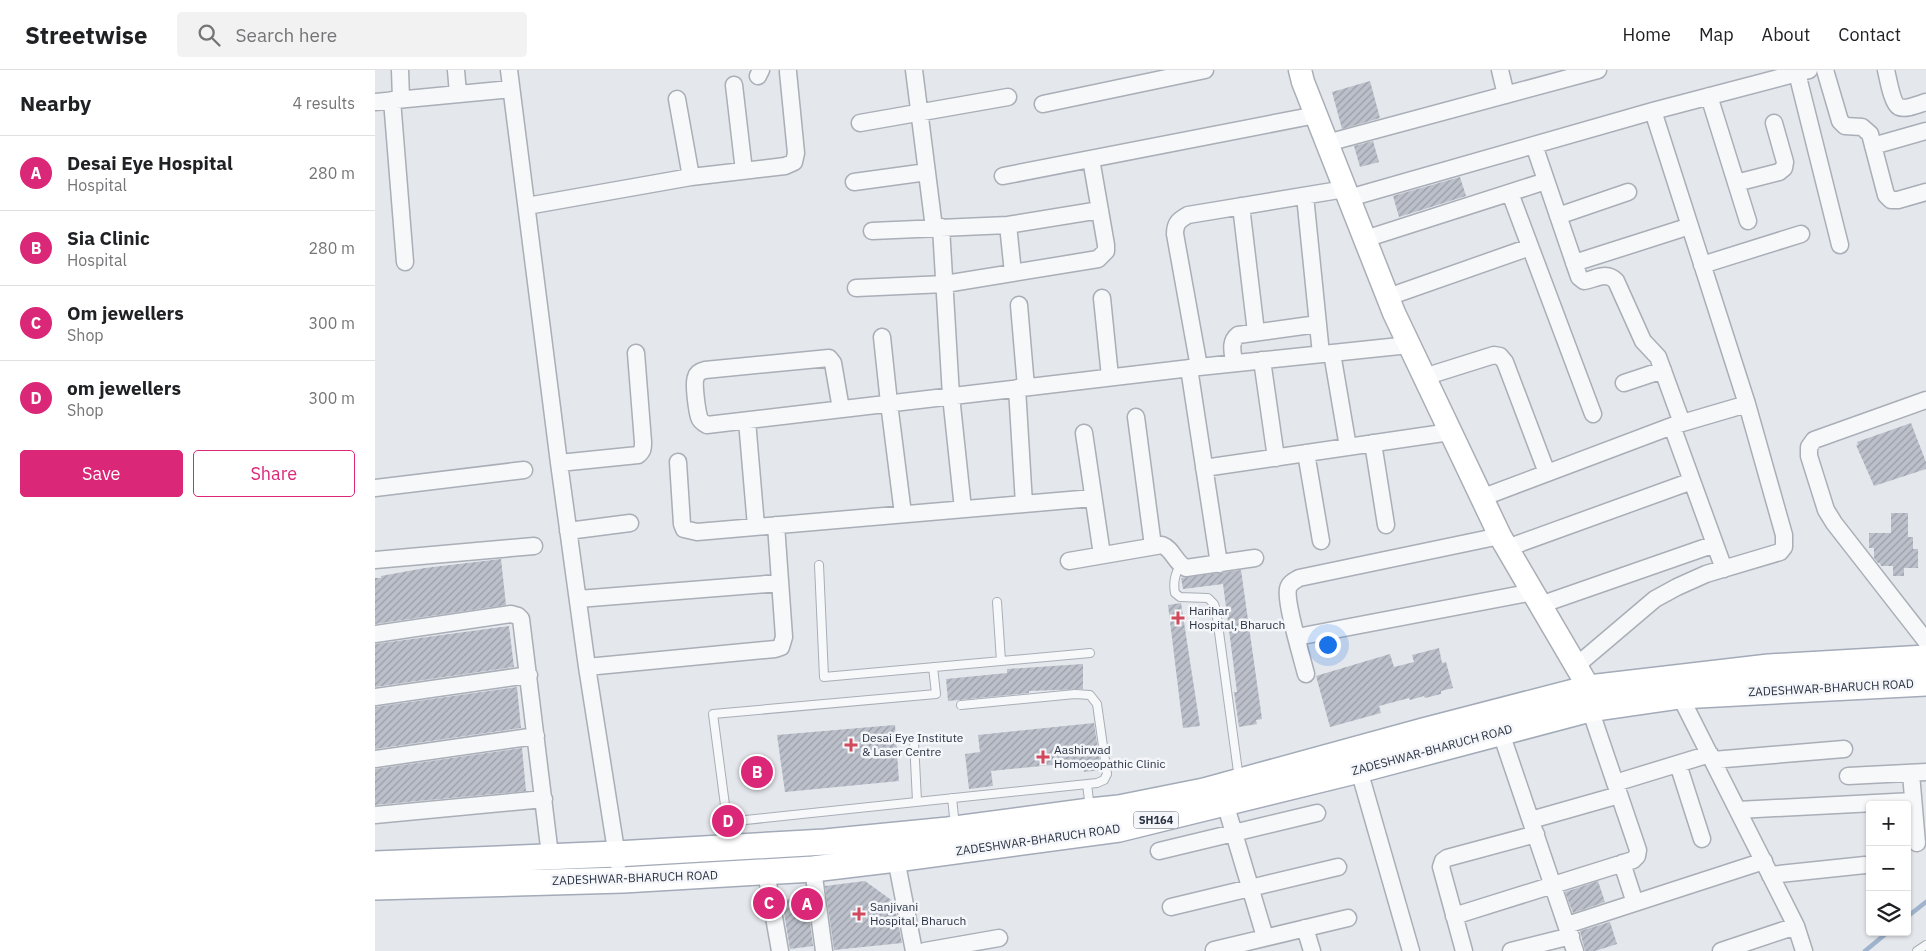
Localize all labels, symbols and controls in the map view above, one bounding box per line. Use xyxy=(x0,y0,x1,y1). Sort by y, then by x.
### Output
search box xyxy=(177,12,527,57)
text: Streetwise xyxy=(25,19,147,51)
icon: search xyxy=(195,21,223,49)
text: Search here xyxy=(235,23,337,47)
text: Home xyxy=(1623,23,1671,46)
text: Map xyxy=(1699,23,1734,46)
text: About xyxy=(1762,23,1810,46)
text: Contact xyxy=(1838,23,1901,46)
text: Nearby xyxy=(20,89,91,117)
text: 4 results xyxy=(292,93,355,113)
text: Desai Eye Hospital xyxy=(67,151,233,175)
text: A xyxy=(31,163,41,183)
text: 280 m xyxy=(308,163,355,183)
text: Hospital xyxy=(67,175,127,195)
text: Sia Clinic xyxy=(67,226,150,250)
text: B xyxy=(31,238,41,258)
text: 280 m xyxy=(308,238,355,258)
text: Hospital xyxy=(67,250,127,270)
text: Om jewellers xyxy=(67,301,184,325)
text: C xyxy=(31,313,41,333)
text: 300 m xyxy=(308,313,355,333)
text: Shop xyxy=(67,325,104,345)
text: om jewellers xyxy=(67,376,181,400)
text: D xyxy=(30,388,42,408)
text: 300 m xyxy=(308,388,355,408)
text: Shop xyxy=(67,400,104,420)
button: Save xyxy=(20,450,183,497)
button: Share xyxy=(193,450,355,497)
place label: Harihar Hospital, Bharuch xyxy=(1189,603,1285,632)
marker: Harihar Hospital, Bharuch xyxy=(1171,611,1185,625)
your location xyxy=(1315,632,1341,658)
street label: ZADESHWAR-BHARUCH ROAD xyxy=(1748,676,1914,699)
street label: ZADESHWAR-BHARUCH ROAD xyxy=(1350,721,1514,778)
place label: Desai Eye Institute & Laser Centre xyxy=(862,730,964,759)
marker: Desai Eye Institute & Laser Centre xyxy=(844,738,858,752)
place label: Aashirwad Homoeopathic Clinic xyxy=(1054,742,1166,771)
marker: Aashirwad Homoeopathic Clinic xyxy=(1036,750,1050,764)
pin: B xyxy=(741,753,773,791)
map controls xyxy=(1866,801,1911,936)
button: + xyxy=(1866,801,1911,846)
pin: D xyxy=(712,802,744,840)
road number: SH164 xyxy=(1133,812,1179,828)
street label: ZADESHWAR-BHARUCH ROAD xyxy=(955,821,1121,858)
button: − xyxy=(1866,846,1911,891)
street label: ZADESHWAR-BHARUCH ROAD xyxy=(552,867,718,888)
pin: C xyxy=(753,884,785,922)
pin: A xyxy=(791,885,823,923)
button: layers xyxy=(1866,891,1911,936)
place label: Sanjivani Hospital, Bharuch xyxy=(870,899,966,928)
marker: Sanjivani Hospital, Bharuch xyxy=(852,907,866,921)

